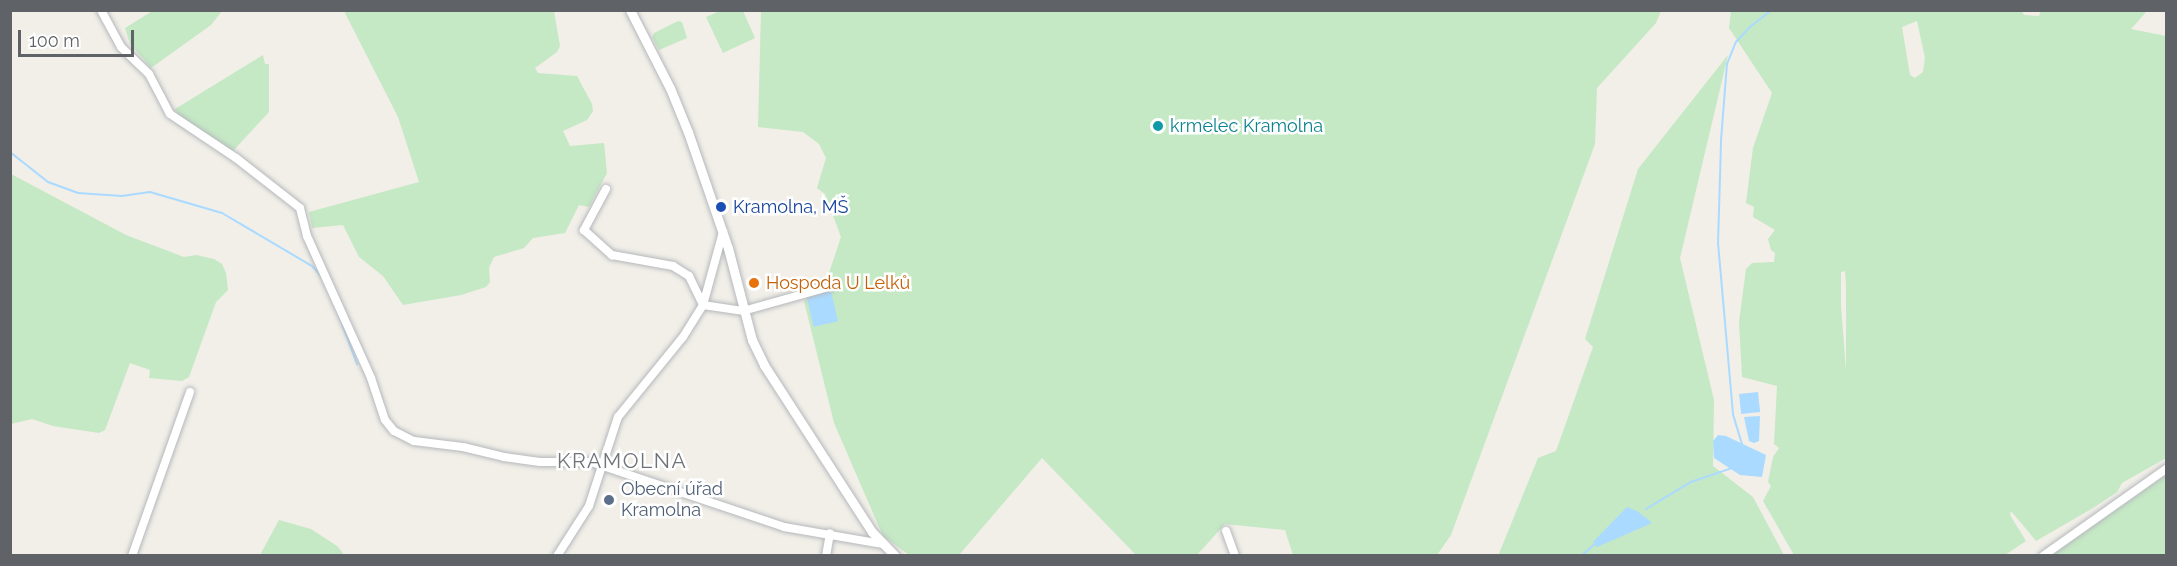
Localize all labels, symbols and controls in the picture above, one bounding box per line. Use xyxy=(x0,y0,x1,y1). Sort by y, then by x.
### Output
scale bar xyxy=(21,18,136,56)
text: 100 m xyxy=(29,30,80,51)
place label: krmelec Kramolna xyxy=(1170,115,1323,137)
marker: krmelec Kramolna xyxy=(1151,119,1165,133)
place label: Kramolna, MŠ xyxy=(733,196,848,218)
marker: Kramolna, MŠ xyxy=(714,200,728,214)
place label: Hospoda U Lelků xyxy=(766,272,910,294)
marker: Hospoda U Lelků xyxy=(747,276,761,290)
district label: KRAMOLNA xyxy=(557,448,687,474)
place label: Obecní úřad Kramolna xyxy=(621,479,723,522)
marker: Obecní úřad Kramolna xyxy=(602,493,616,507)

